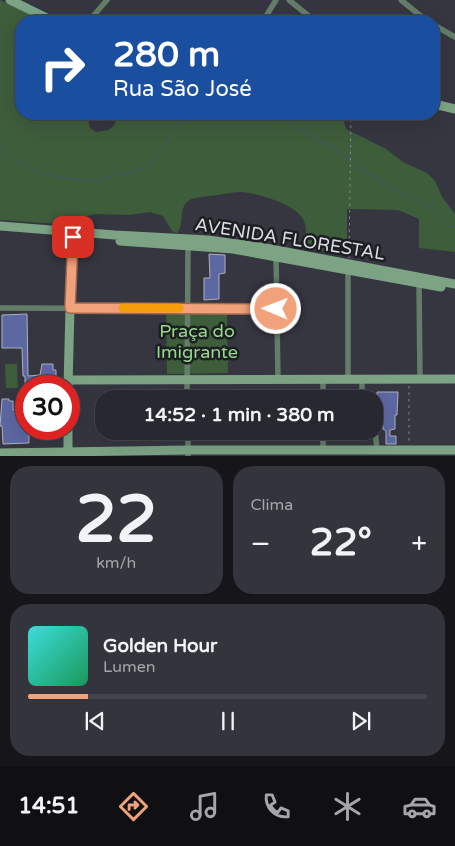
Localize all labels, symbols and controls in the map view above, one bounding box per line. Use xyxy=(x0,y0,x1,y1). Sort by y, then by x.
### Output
text: 280 m xyxy=(113,34,220,76)
icon: right xyxy=(30,35,95,100)
text: Rua São José xyxy=(113,76,252,102)
street label: AVENIDA FLORESTAL xyxy=(194,213,387,265)
pin xyxy=(52,216,94,258)
icon: arrive xyxy=(59,223,87,251)
position arrow xyxy=(249,282,301,334)
park label: Praça do Imigrante xyxy=(156,320,238,363)
speed limit sign: 30 xyxy=(15,375,80,440)
text: 14:52 · 1 min · 380 m xyxy=(143,404,335,426)
text: 22 xyxy=(75,481,157,560)
text: Clima xyxy=(251,495,293,515)
text: 22° xyxy=(310,520,372,566)
text: − xyxy=(251,527,270,561)
text: + xyxy=(411,527,427,561)
text: km/h xyxy=(96,553,136,573)
text: Golden Hour xyxy=(103,635,217,657)
text: Lumen xyxy=(103,657,155,677)
icon: previous xyxy=(81,707,109,735)
icon: pause xyxy=(214,707,242,735)
icon: next xyxy=(347,707,375,735)
icon: directions xyxy=(116,789,151,824)
icon: music xyxy=(187,789,222,824)
icon: phone xyxy=(259,789,294,824)
icon: climate xyxy=(330,789,365,824)
icon: car xyxy=(402,789,437,824)
text: 14:51 xyxy=(18,793,79,819)

